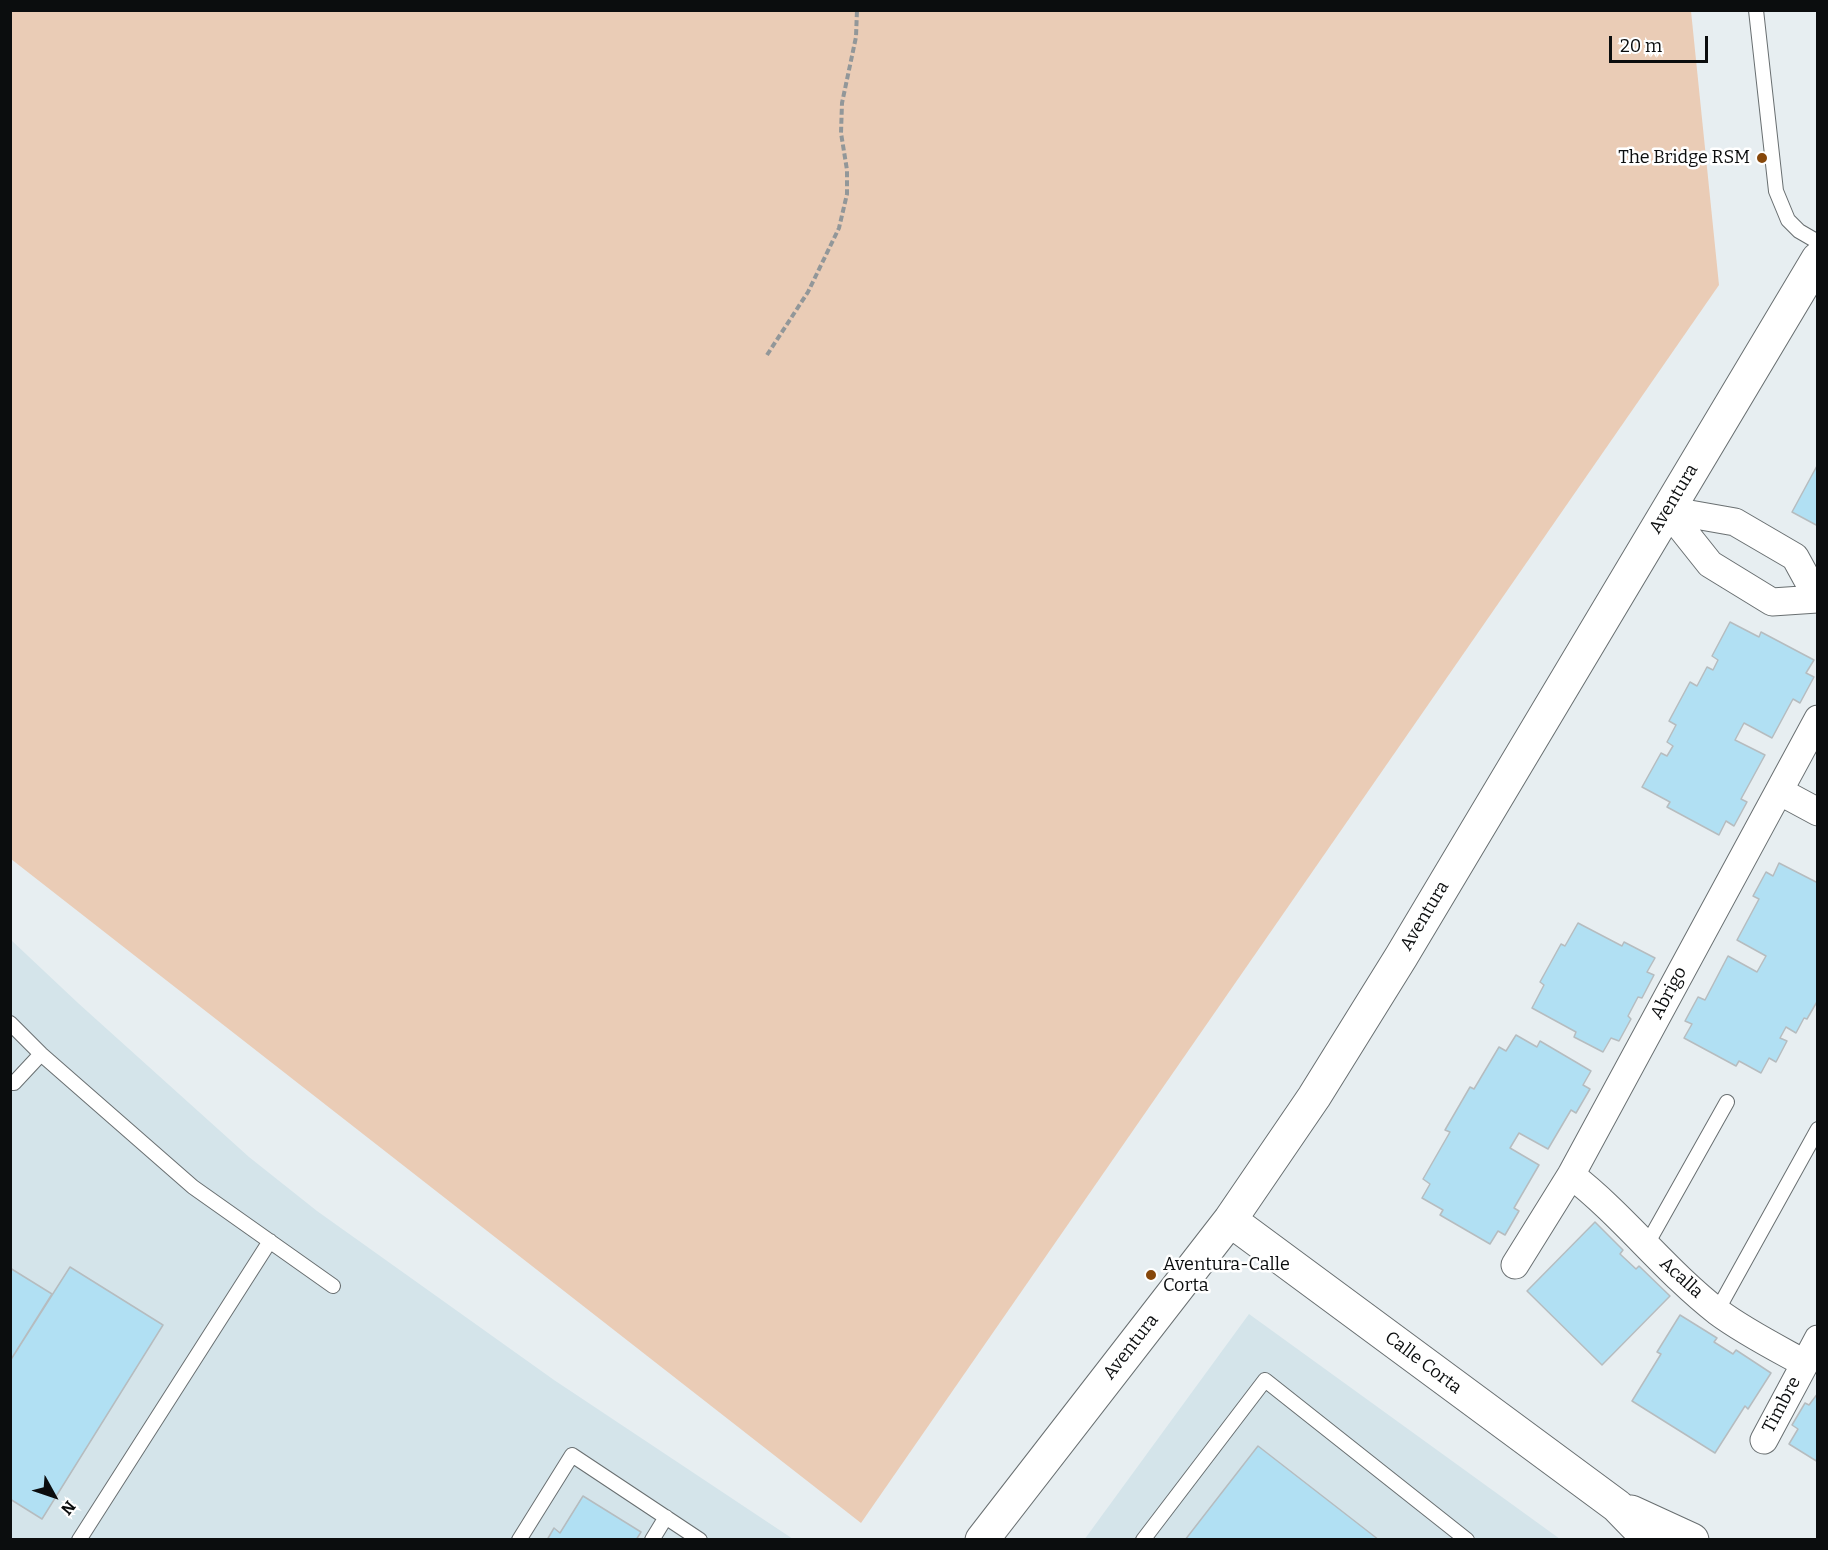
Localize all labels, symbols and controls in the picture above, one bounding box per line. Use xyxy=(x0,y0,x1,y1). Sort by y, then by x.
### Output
scale bar xyxy=(1612,24,1711,62)
text: 20 m xyxy=(1620,35,1662,57)
place label: The Bridge RSM xyxy=(1618,147,1750,169)
marker: The Bridge RSM xyxy=(1755,151,1769,165)
street label: Aventura xyxy=(1645,460,1703,538)
street label: Aventura xyxy=(1396,877,1454,955)
street label: Abrigo xyxy=(1646,963,1692,1023)
street label: Acalla xyxy=(1655,1253,1707,1303)
place label: Aventura-Calle Corta xyxy=(1163,1254,1290,1296)
marker: Aventura-Calle Corta xyxy=(1144,1268,1158,1282)
street label: Aventura xyxy=(1099,1310,1163,1384)
street label: Calle Corta xyxy=(1380,1327,1466,1399)
street label: Timbre xyxy=(1758,1373,1806,1437)
north arrow xyxy=(24,1466,84,1526)
text: N xyxy=(57,1497,79,1519)

